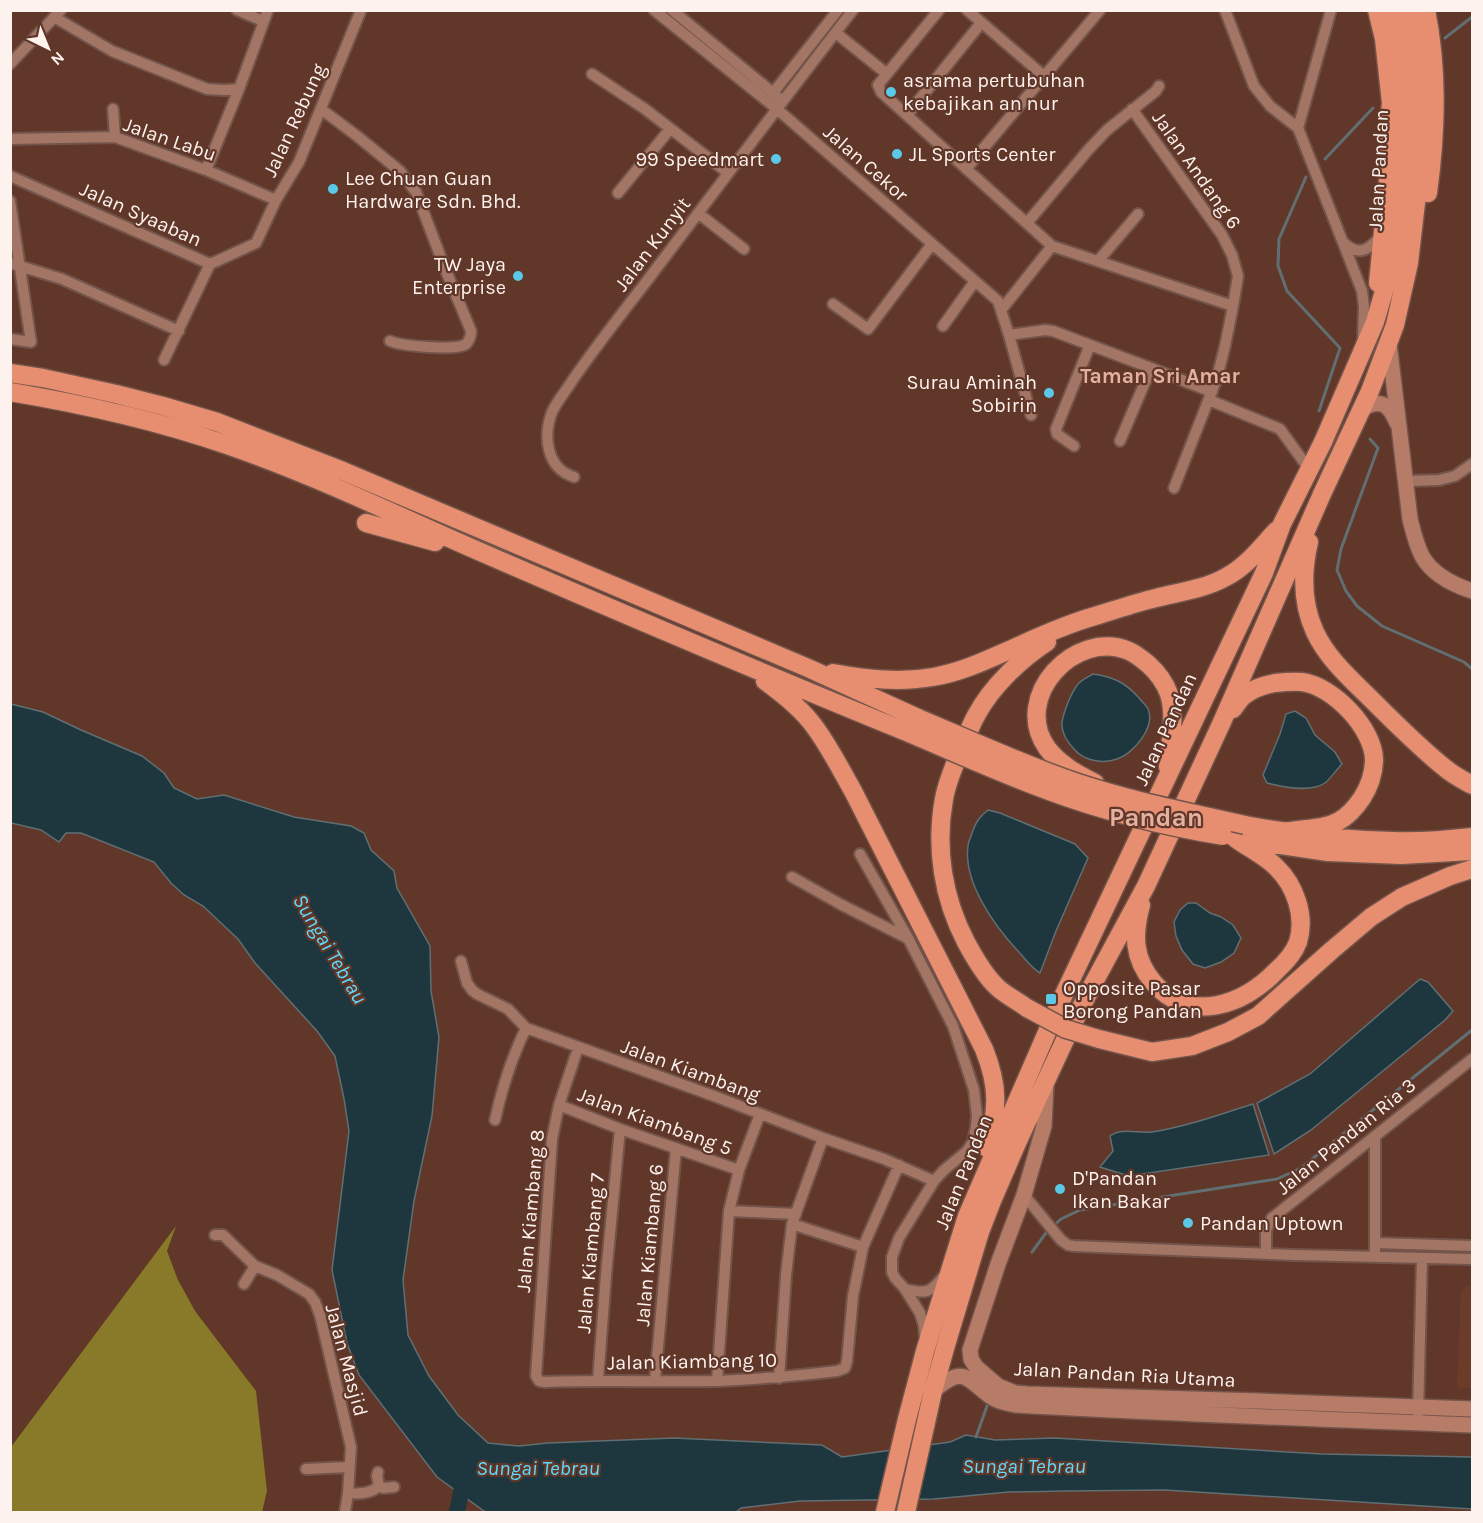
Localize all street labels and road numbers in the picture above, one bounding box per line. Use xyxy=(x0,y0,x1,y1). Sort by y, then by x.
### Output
street label: Jalan Rebung xyxy=(258,60,331,181)
street label: Jalan Andang 6 xyxy=(1147,107,1246,234)
street label: Jalan Pandan xyxy=(1364,109,1393,231)
street label: Jalan Labu xyxy=(120,113,219,166)
street label: Jalan Cekor xyxy=(819,120,913,207)
street label: Jalan Syaaban xyxy=(76,177,205,252)
street label: Jalan Kunyit xyxy=(610,192,695,296)
street label: Jalan Pandan xyxy=(1129,669,1202,789)
street label: Jalan Kiambang xyxy=(618,1035,764,1106)
street label: Jalan Pandan Ria 3 xyxy=(1272,1073,1420,1199)
street label: Jalan Kiambang 5 xyxy=(574,1083,735,1160)
street label: Jalan Pandan xyxy=(930,1112,997,1233)
street label: Jalan Kiambang 8 xyxy=(512,1129,549,1294)
street label: Jalan Kiambang 6 xyxy=(631,1163,668,1327)
street label: Jalan Kiambang 7 xyxy=(572,1171,609,1334)
street label: Jalan Masjid xyxy=(321,1302,373,1419)
street label: Jalan Kiambang 10 xyxy=(607,1349,777,1374)
street label: Jalan Pandan Ria Utama xyxy=(1014,1357,1236,1392)

